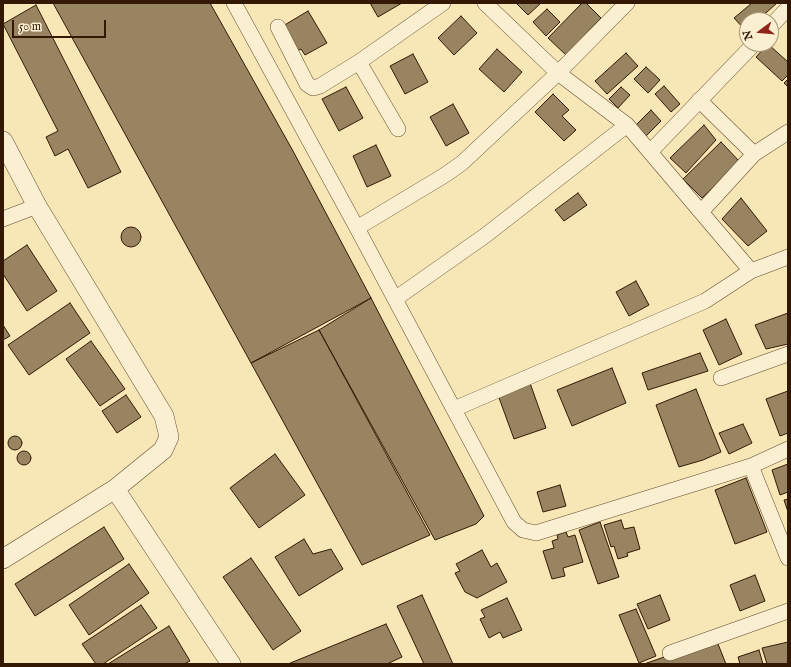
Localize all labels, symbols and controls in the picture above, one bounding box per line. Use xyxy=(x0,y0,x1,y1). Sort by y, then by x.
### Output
scale bar xyxy=(14,12,108,38)
north arrow xyxy=(739,12,779,52)
text: 50 m xyxy=(19,19,41,34)
text: N xyxy=(740,29,756,42)

